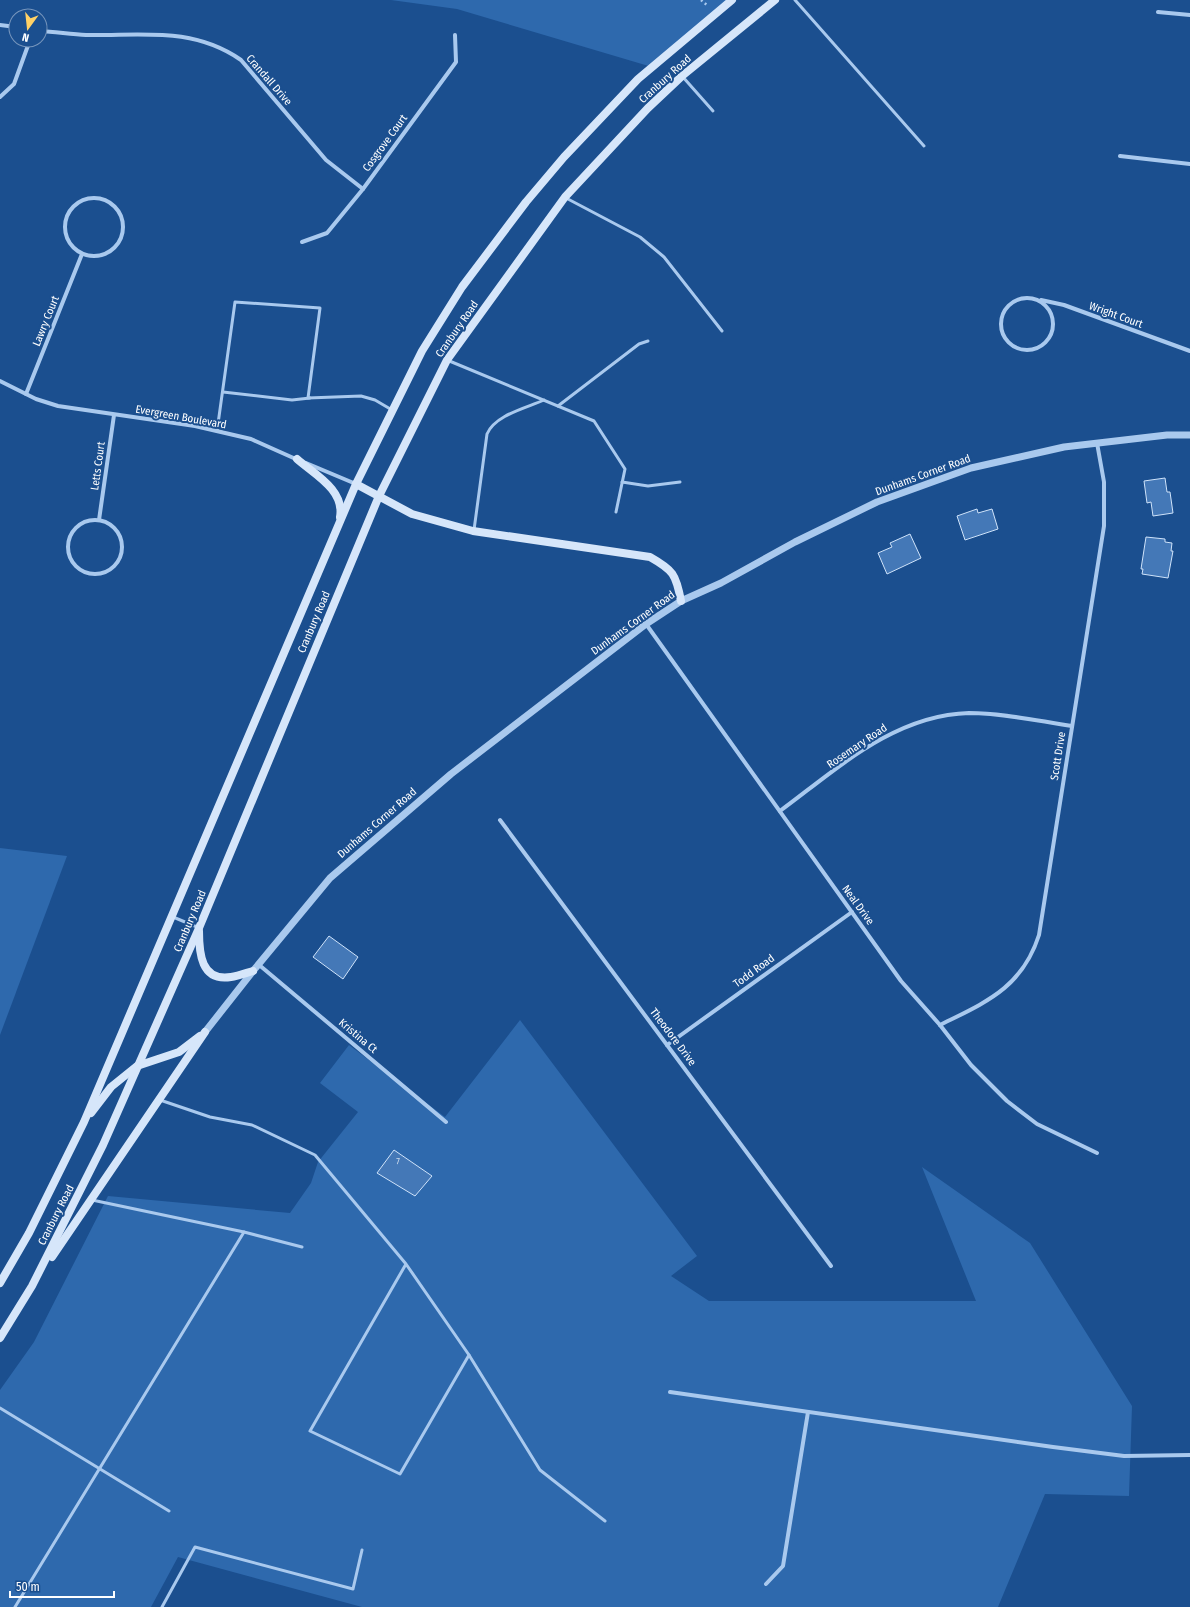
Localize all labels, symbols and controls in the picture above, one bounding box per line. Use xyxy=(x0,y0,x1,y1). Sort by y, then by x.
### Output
north arrow xyxy=(8,8,48,48)
text: N xyxy=(21,30,30,44)
street label: Crandall Drive xyxy=(243,52,295,108)
street label: Cranbury Road xyxy=(636,52,694,106)
street label: Cosgrove Court xyxy=(360,112,410,174)
street label: Lawry Court xyxy=(30,294,62,348)
street label: Cranbury Road xyxy=(433,298,481,360)
street label: Wright Court xyxy=(1087,299,1145,331)
street label: Evergreen Boulevard xyxy=(134,403,228,431)
street label: Letts Court xyxy=(88,440,108,491)
street label: Dunhams Corner Road xyxy=(874,452,972,498)
street label: Dunhams Corner Road xyxy=(589,588,677,658)
street label: Cranbury Road xyxy=(295,589,333,655)
street label: Rosemary Road xyxy=(824,721,890,771)
street label: Scott Drive xyxy=(1048,731,1068,781)
street label: Dunhams Corner Road xyxy=(335,785,419,861)
street label: Neal Drive xyxy=(839,883,877,927)
street label: Cranbury Road xyxy=(171,888,209,954)
street label: Todd Road xyxy=(731,952,777,990)
street label: Theodore Drive xyxy=(647,1006,699,1068)
street label: Kristina Ct xyxy=(336,1016,380,1056)
house number: 7 xyxy=(396,1156,400,1166)
street label: Cranbury Road xyxy=(35,1183,77,1247)
scale bar xyxy=(10,1573,114,1599)
text: 50 m xyxy=(16,1580,40,1594)

